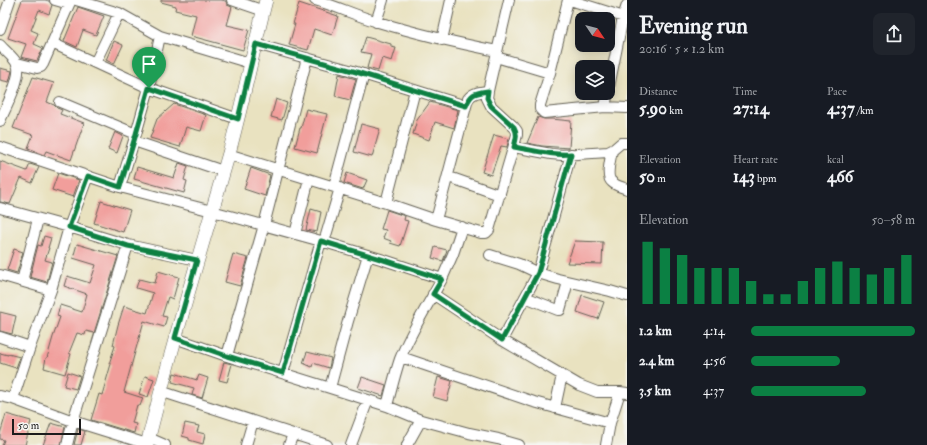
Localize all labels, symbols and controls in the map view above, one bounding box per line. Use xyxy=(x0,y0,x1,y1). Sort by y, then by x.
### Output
north arrow xyxy=(575,12,615,52)
map controls xyxy=(575,12,615,100)
text: Evening run xyxy=(639,12,748,40)
button: share xyxy=(873,13,915,55)
text: 20:16 · 5 × 1.2 km xyxy=(639,41,724,57)
pin xyxy=(132,47,166,88)
icon: arrive xyxy=(138,53,160,75)
button: layers xyxy=(575,60,615,100)
text: Distance xyxy=(639,85,677,98)
text: Time xyxy=(733,85,757,98)
text: Pace xyxy=(827,85,847,98)
text: 5.90 xyxy=(639,98,667,119)
text: 27:14 xyxy=(733,98,769,119)
text: 4:37 xyxy=(827,98,855,119)
text: km xyxy=(667,104,683,117)
text: /km xyxy=(855,104,874,117)
text: Elevation xyxy=(639,153,681,166)
text: Heart rate xyxy=(733,153,778,166)
text: kcal xyxy=(827,153,844,166)
text: 50 xyxy=(639,166,655,187)
text: 143 xyxy=(733,166,755,187)
text: 466 xyxy=(827,166,853,187)
text: m xyxy=(655,172,666,185)
text: bpm xyxy=(755,172,777,185)
text: Elevation xyxy=(639,212,689,228)
text: 50–58 m xyxy=(872,212,915,228)
text: 1.2 km xyxy=(639,323,672,339)
text: 4:14 xyxy=(703,323,725,339)
text: 2.4 km xyxy=(639,353,674,369)
text: 4:56 xyxy=(703,353,725,369)
text: 3.5 km xyxy=(639,383,671,399)
text: 4:37 xyxy=(703,383,724,399)
scale bar xyxy=(12,417,81,436)
text: 50 m xyxy=(18,419,39,432)

